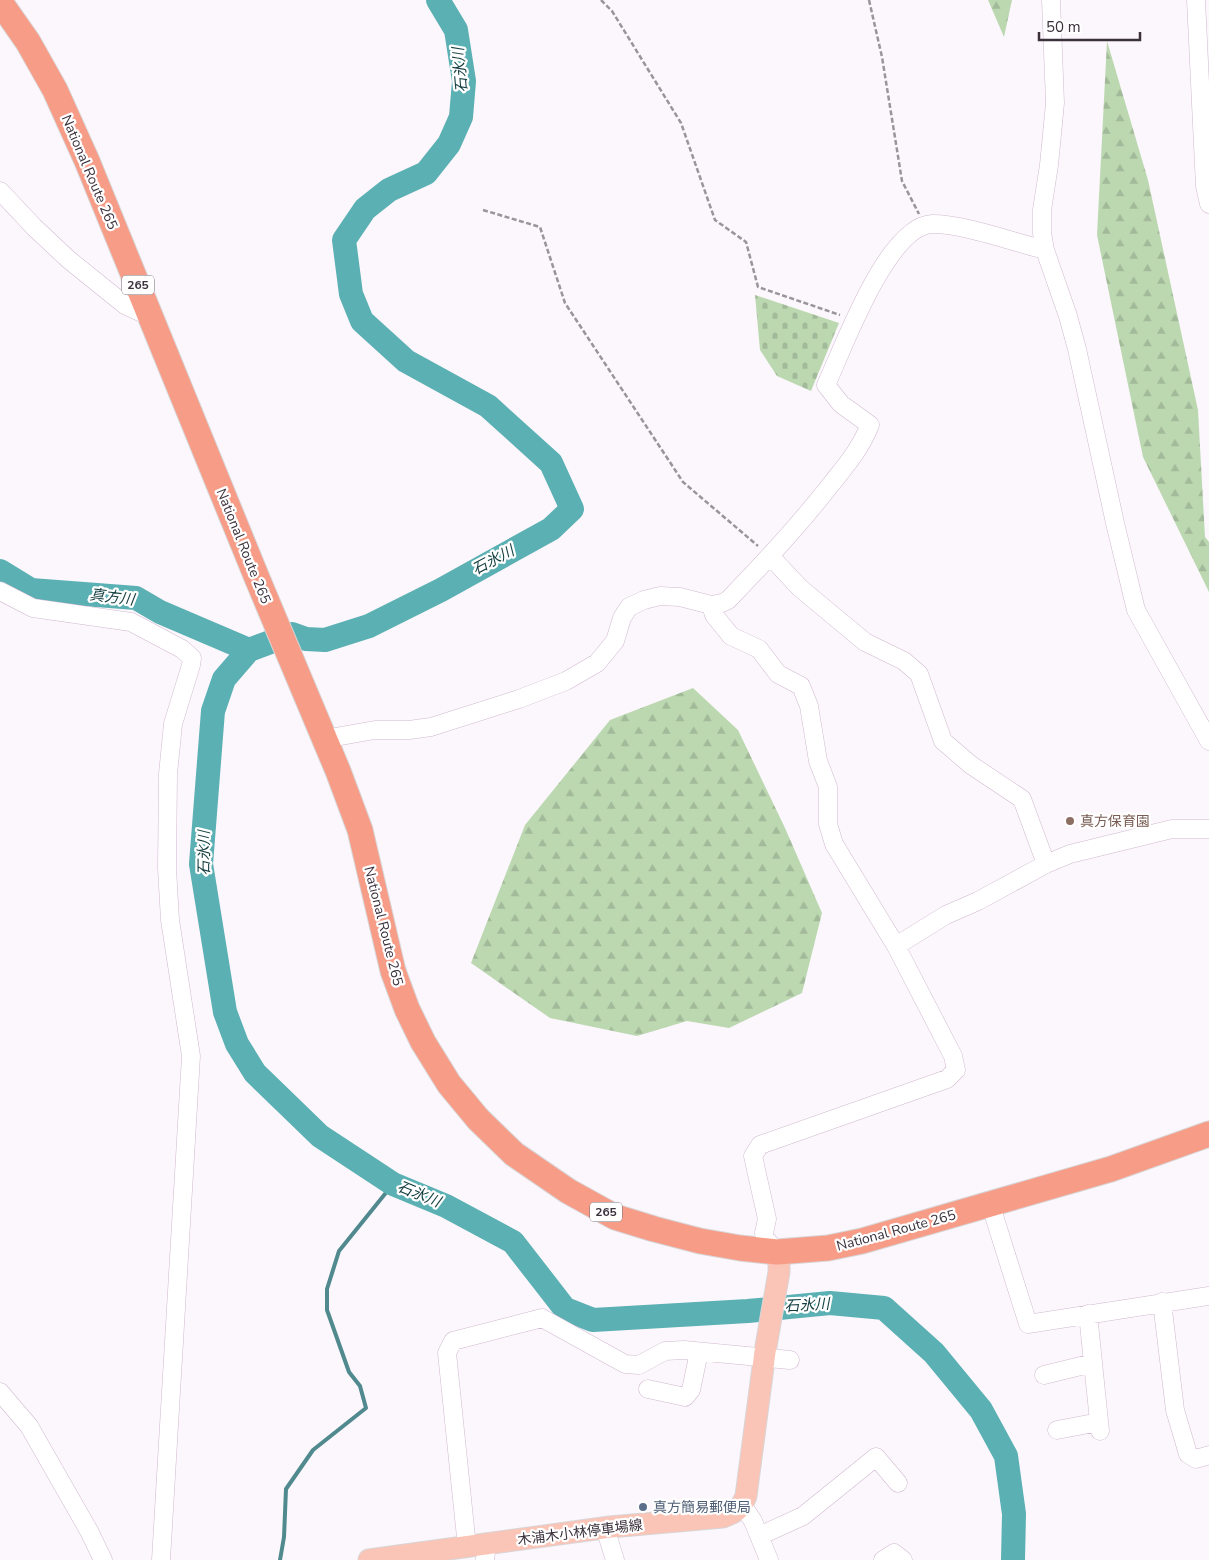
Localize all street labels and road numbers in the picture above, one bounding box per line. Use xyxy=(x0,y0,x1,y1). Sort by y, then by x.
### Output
street label: National Route 265 xyxy=(57,112,122,232)
road number: 265 xyxy=(122,276,154,294)
street label: National Route 265 xyxy=(212,486,275,607)
street label: National Route 265 xyxy=(359,864,408,988)
road number: 265 xyxy=(590,1202,622,1222)
street label: National Route 265 xyxy=(834,1205,958,1256)
street label: 木浦木小林停車場線 xyxy=(516,1515,644,1550)

